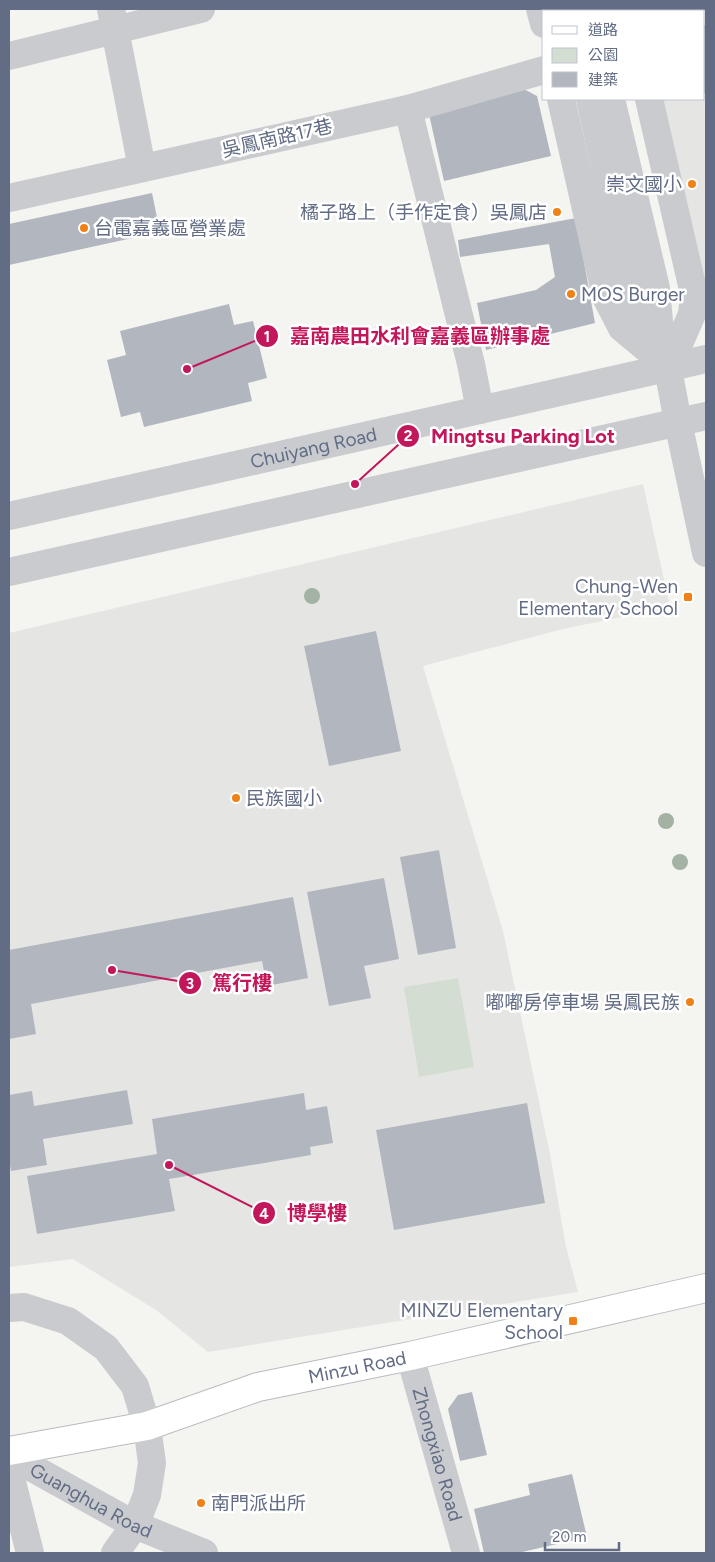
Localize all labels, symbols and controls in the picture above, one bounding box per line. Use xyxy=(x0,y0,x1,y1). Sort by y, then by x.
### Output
legend xyxy=(542,10,705,100)
text: 道路 xyxy=(588,21,618,39)
text: 公園 xyxy=(588,46,618,64)
text: 建築 xyxy=(588,71,618,89)
street label: 吳鳳南路17巷 xyxy=(219,114,335,162)
place label: 崇文國小 xyxy=(606,173,682,196)
marker: 崇文國小 xyxy=(686,178,698,190)
place label: 橘子路上（手作定食）吳鳳店 xyxy=(300,201,547,224)
marker: 橘子路上（手作定食）吳鳳店 xyxy=(551,206,563,218)
place label: 台電嘉義區營業處 xyxy=(94,217,246,240)
marker: 台電嘉義區營業處 xyxy=(78,222,90,234)
place label: MOS Burger xyxy=(581,283,685,306)
marker: MOS Burger xyxy=(565,288,577,300)
callout: 嘉南農田水利會嘉義區辦事處 xyxy=(255,319,560,354)
text: 嘉南農田水利會嘉義區辦事處 xyxy=(290,324,550,348)
text: 1 xyxy=(264,328,270,346)
callout: Mingtsu Parking Lot xyxy=(396,419,624,454)
street label: Chuiyang Road xyxy=(248,422,379,473)
text: Mingtsu Parking Lot xyxy=(431,424,615,448)
text: 2 xyxy=(404,427,413,445)
place label: Chung-Wen Elementary School xyxy=(518,575,678,620)
marker: Chung-Wen Elementary School xyxy=(682,591,694,603)
place label: 民族國小 xyxy=(246,787,322,810)
marker: 民族國小 xyxy=(230,792,242,804)
callout: 篤行樓 xyxy=(177,966,282,1001)
text: 篤行樓 xyxy=(212,971,272,995)
text: 3 xyxy=(186,975,194,993)
place label: 嘟嘟房停車場 吳鳳民族 xyxy=(485,991,680,1014)
marker: 嘟嘟房停車場 吳鳳民族 xyxy=(684,996,696,1008)
callout: 博學樓 xyxy=(252,1196,357,1231)
text: 博學樓 xyxy=(287,1201,347,1225)
text: 4 xyxy=(259,1205,269,1223)
place label: MINZU Elementary School xyxy=(401,1299,563,1344)
marker: MINZU Elementary School xyxy=(567,1315,579,1327)
street label: Minzu Road xyxy=(306,1346,408,1388)
street label: Zhongxiao Road xyxy=(408,1384,468,1524)
street label: Guanghua Road xyxy=(26,1458,156,1542)
place label: 南門派出所 xyxy=(211,1492,306,1515)
marker: 南門派出所 xyxy=(195,1497,207,1509)
scale bar xyxy=(545,1520,619,1552)
text: 20 m xyxy=(552,1528,586,1546)

